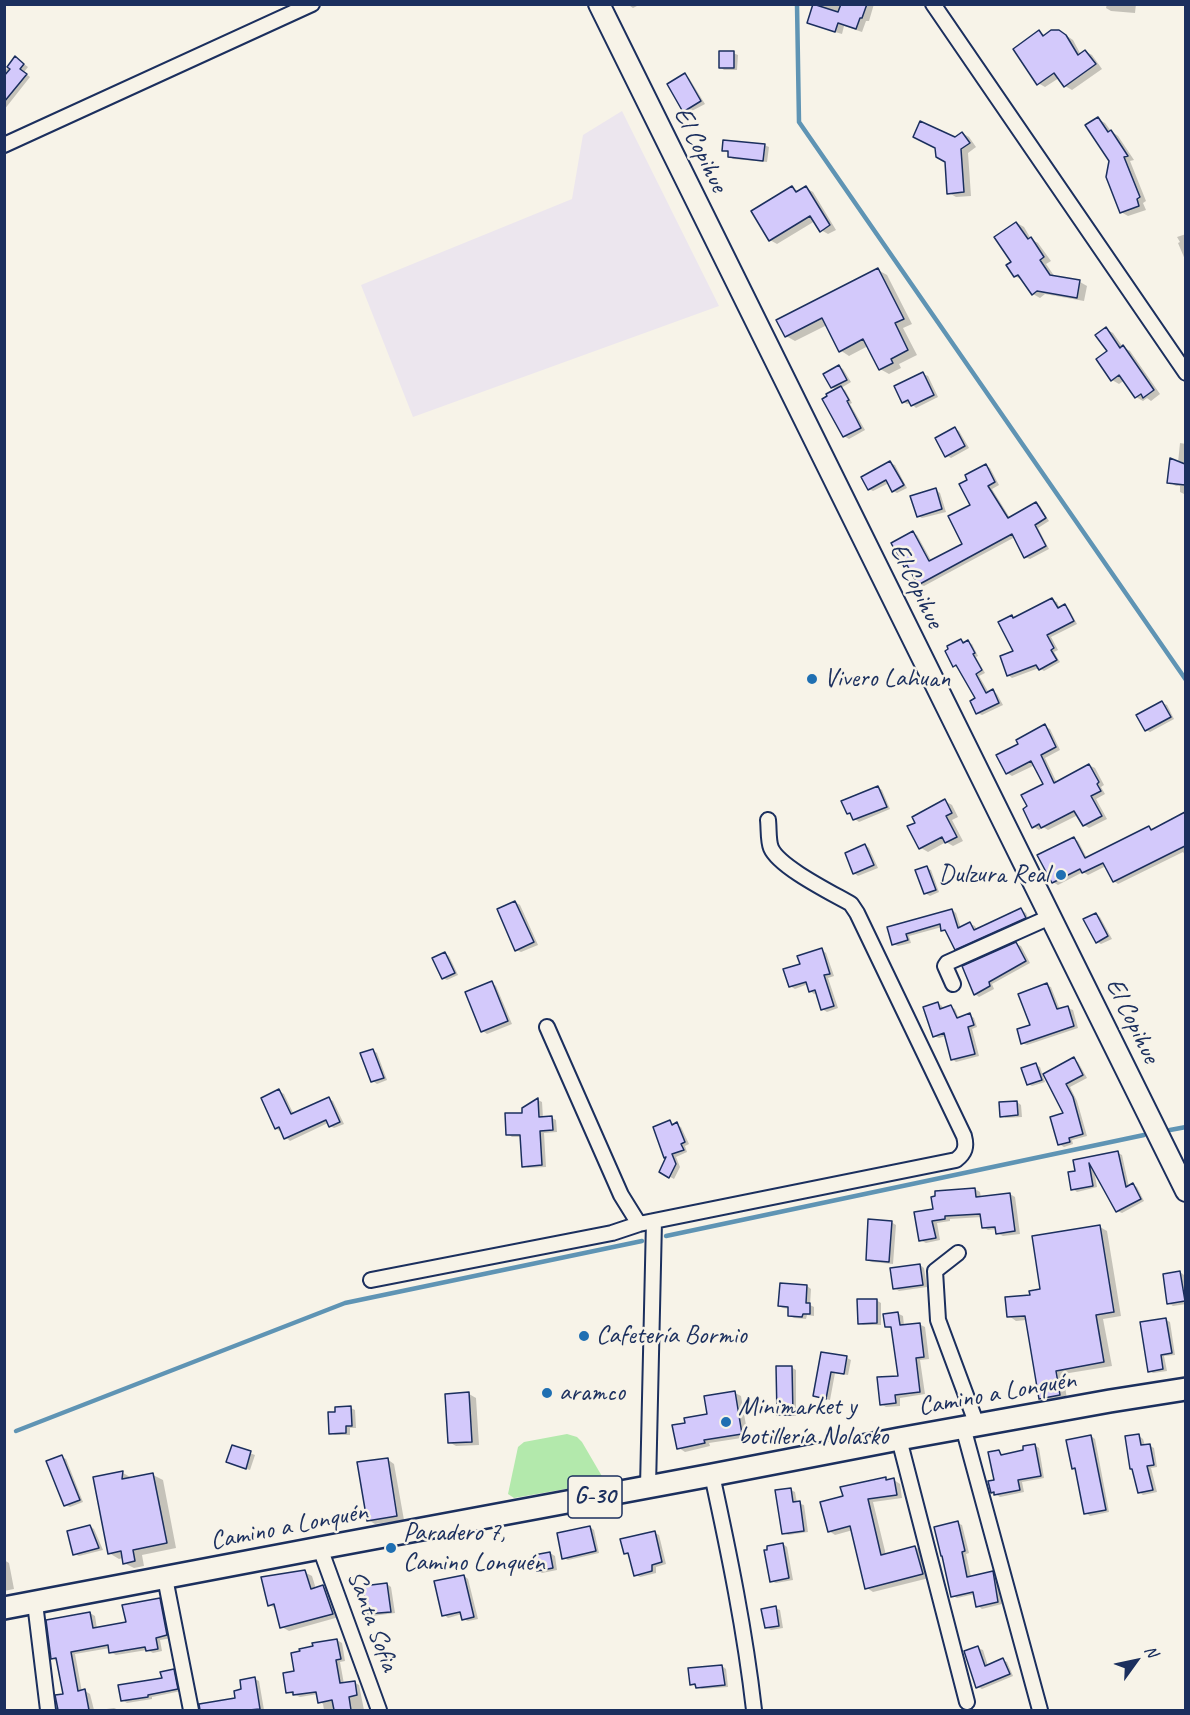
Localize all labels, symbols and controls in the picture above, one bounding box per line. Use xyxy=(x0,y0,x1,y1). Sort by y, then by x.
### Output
street label: El Copihue xyxy=(666,103,734,197)
street label: El Copihue xyxy=(882,539,950,633)
place label: Vivero Lahuan xyxy=(824,663,950,695)
marker: Vivero Lahuan xyxy=(805,672,819,686)
place label: Dulzura Real xyxy=(939,859,1049,891)
marker: Dulzura Real xyxy=(1054,868,1068,882)
street label: El Copihue xyxy=(1098,974,1166,1068)
place label: Cafetería Bormio xyxy=(596,1320,747,1352)
marker: Cafetería Bormio xyxy=(577,1329,591,1343)
street label: Camino a Lonquén xyxy=(916,1365,1078,1423)
place label: aramco xyxy=(559,1377,625,1409)
marker: aramco xyxy=(540,1386,554,1400)
place label: Minimarket y botillería Nolasko xyxy=(738,1391,888,1452)
marker: Minimarket y botillería Nolasko xyxy=(719,1415,733,1429)
road number: G-30 xyxy=(568,1476,622,1518)
street label: Camino a Lonquén xyxy=(208,1496,370,1558)
place label: Paradero 7, Camino Lonquén xyxy=(403,1517,545,1578)
marker: Paradero 7, Camino Lonquén xyxy=(384,1541,398,1555)
street label: Santa Sofia xyxy=(339,1566,405,1676)
north arrow xyxy=(1106,1631,1166,1691)
text: N xyxy=(1140,1642,1162,1661)

